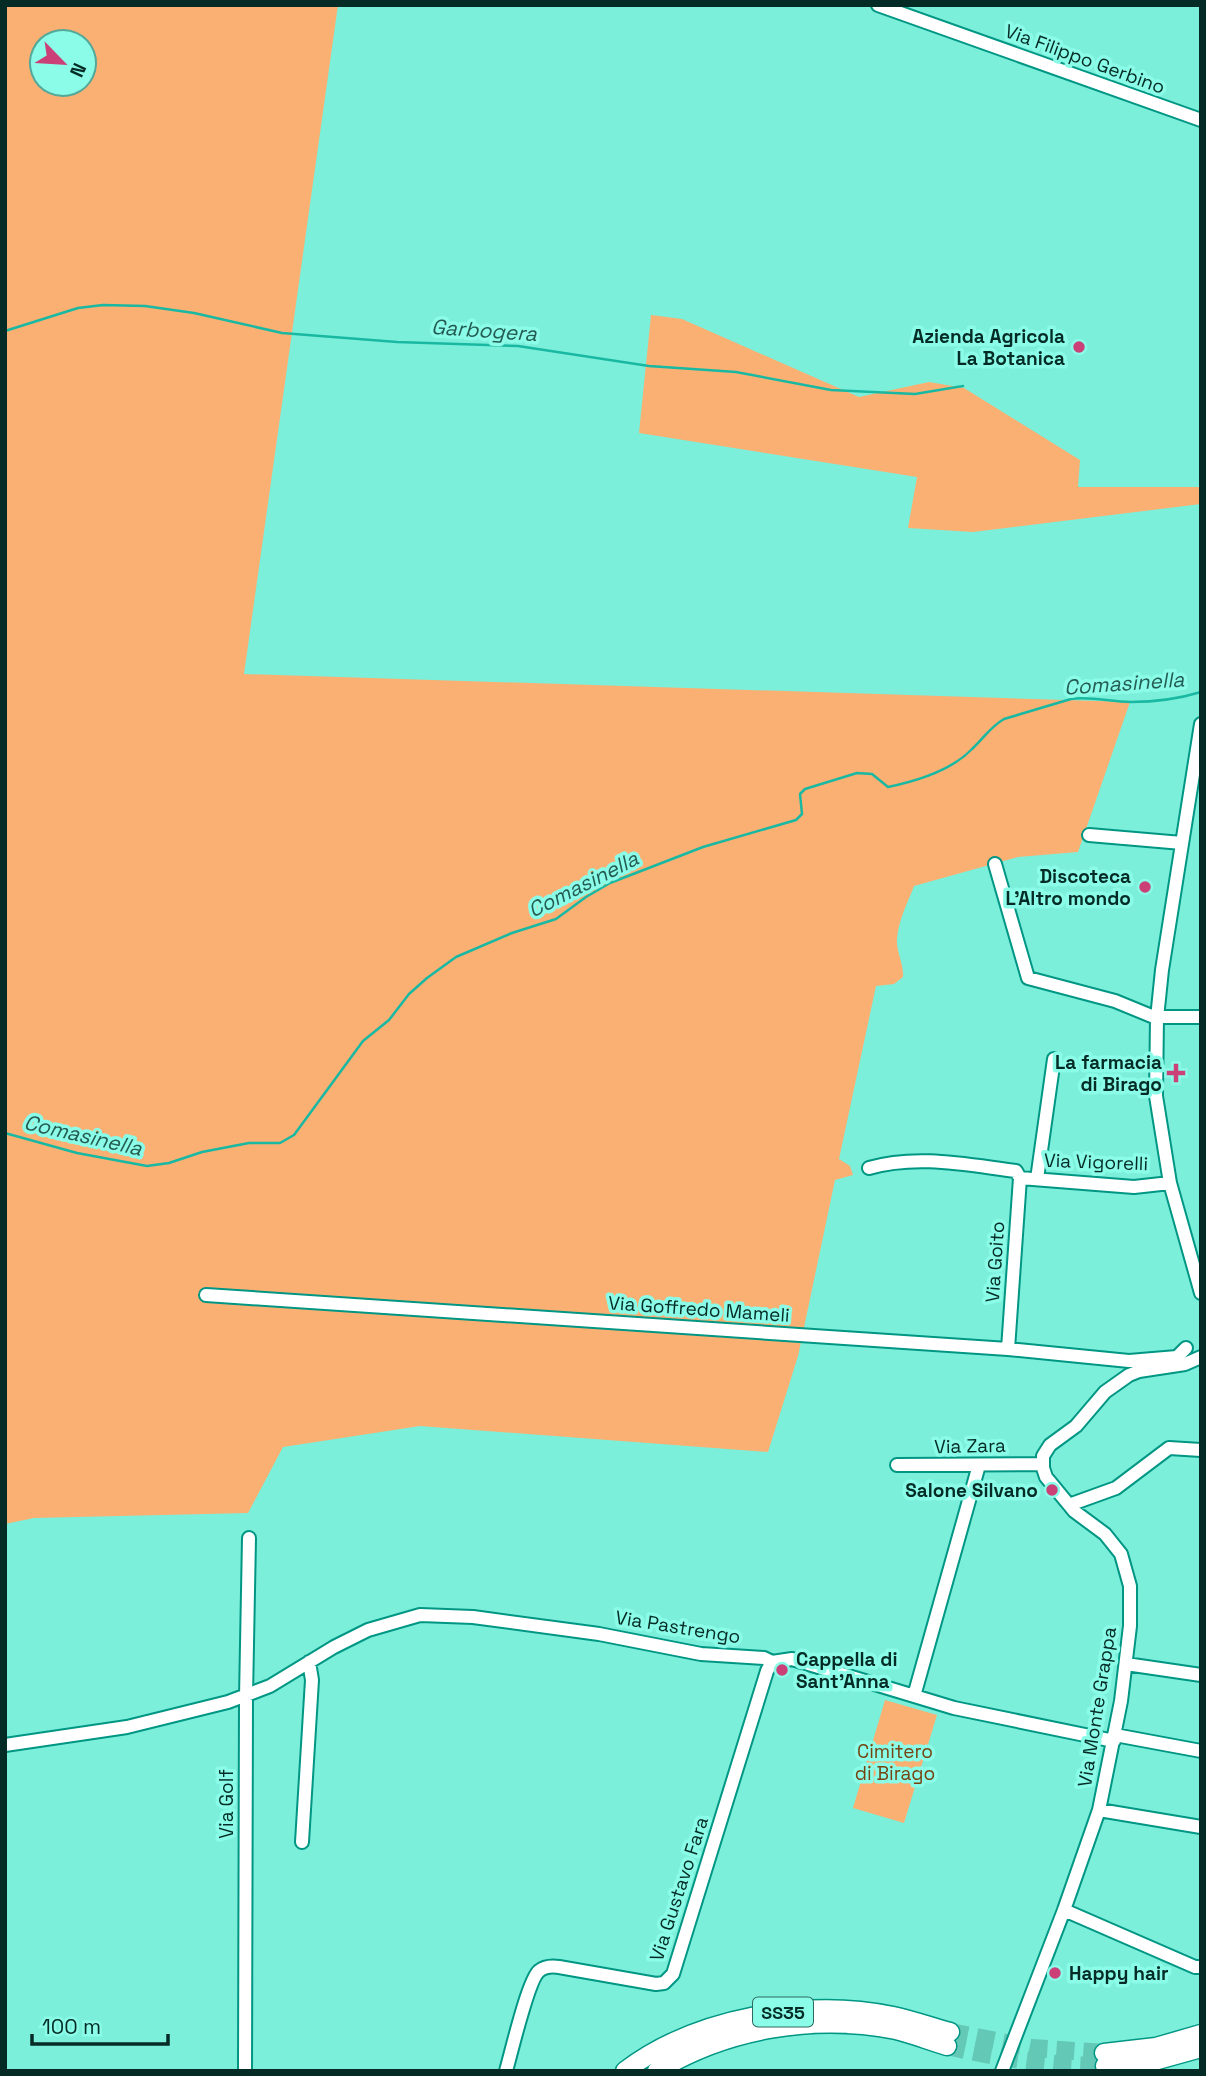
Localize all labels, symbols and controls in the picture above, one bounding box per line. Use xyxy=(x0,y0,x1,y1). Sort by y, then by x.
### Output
street label: Via Filippo Gerbino xyxy=(1001,18,1169,100)
north arrow xyxy=(28,28,98,98)
text: N xyxy=(64,59,92,81)
water label: Garbogera xyxy=(430,313,539,347)
place label: Azienda Agricola La Botanica xyxy=(912,324,1065,371)
marker: Azienda Agricola La Botanica xyxy=(1071,339,1087,355)
water label: Comasinella xyxy=(1063,665,1186,701)
water label: Comasinella xyxy=(523,844,644,923)
place label: Discoteca L'Altro mondo xyxy=(1006,864,1131,911)
marker: Discoteca L'Altro mondo xyxy=(1137,879,1153,895)
place label: La farmacia di Birago xyxy=(1055,1050,1162,1097)
marker: La farmacia di Birago xyxy=(1168,1065,1184,1081)
water label: Comasinella xyxy=(21,1108,146,1162)
street label: Via Vigorelli xyxy=(1043,1148,1149,1176)
street label: Via Goito xyxy=(980,1221,1010,1303)
street label: Via Goffredo Mameli xyxy=(607,1290,791,1328)
street label: Via Zara xyxy=(934,1433,1006,1459)
place label: Salone Silvano xyxy=(905,1478,1038,1503)
marker: Salone Silvano xyxy=(1044,1482,1060,1498)
street label: Via Pastrengo xyxy=(614,1605,742,1649)
street label: Via Monte Grappa xyxy=(1072,1625,1122,1789)
place label: Cappella di Sant'Anna xyxy=(796,1647,898,1694)
marker: Cappella di Sant'Anna xyxy=(774,1662,790,1678)
park label: Cimitero di Birago xyxy=(855,1739,935,1786)
street label: Via Golf xyxy=(214,1769,239,1839)
street label: Via Gustavo Fara xyxy=(644,1813,714,1964)
place label: Happy hair xyxy=(1069,1961,1168,1986)
marker: Happy hair xyxy=(1047,1965,1063,1981)
road number: SS35 xyxy=(753,1998,813,2026)
scale bar xyxy=(32,2002,168,2046)
text: 100 m xyxy=(42,2013,101,2040)

